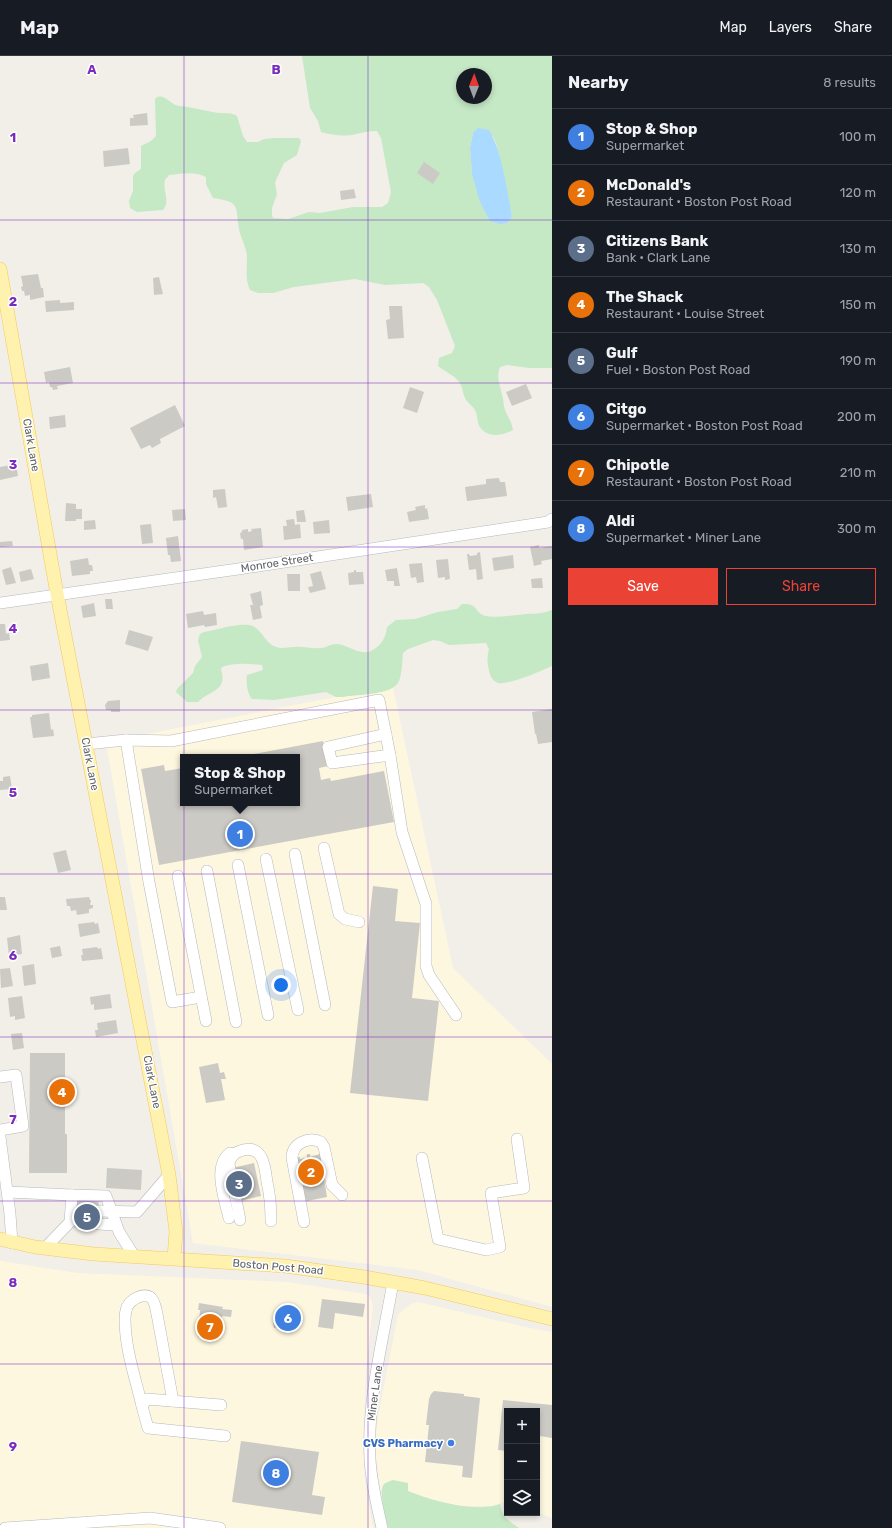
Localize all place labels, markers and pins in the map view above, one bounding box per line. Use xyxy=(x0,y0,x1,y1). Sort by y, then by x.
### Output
pin: 1 xyxy=(227,819,253,849)
pin: 4 xyxy=(49,1077,75,1107)
pin: 2 xyxy=(298,1157,324,1187)
pin: 3 xyxy=(226,1169,252,1199)
pin: 5 xyxy=(74,1202,100,1232)
pin: 6 xyxy=(275,1303,301,1333)
pin: 7 xyxy=(197,1312,223,1342)
place label: CVS Pharmacy xyxy=(363,1437,443,1450)
marker: CVS Pharmacy xyxy=(446,1438,456,1448)
pin: 8 xyxy=(263,1458,289,1488)

